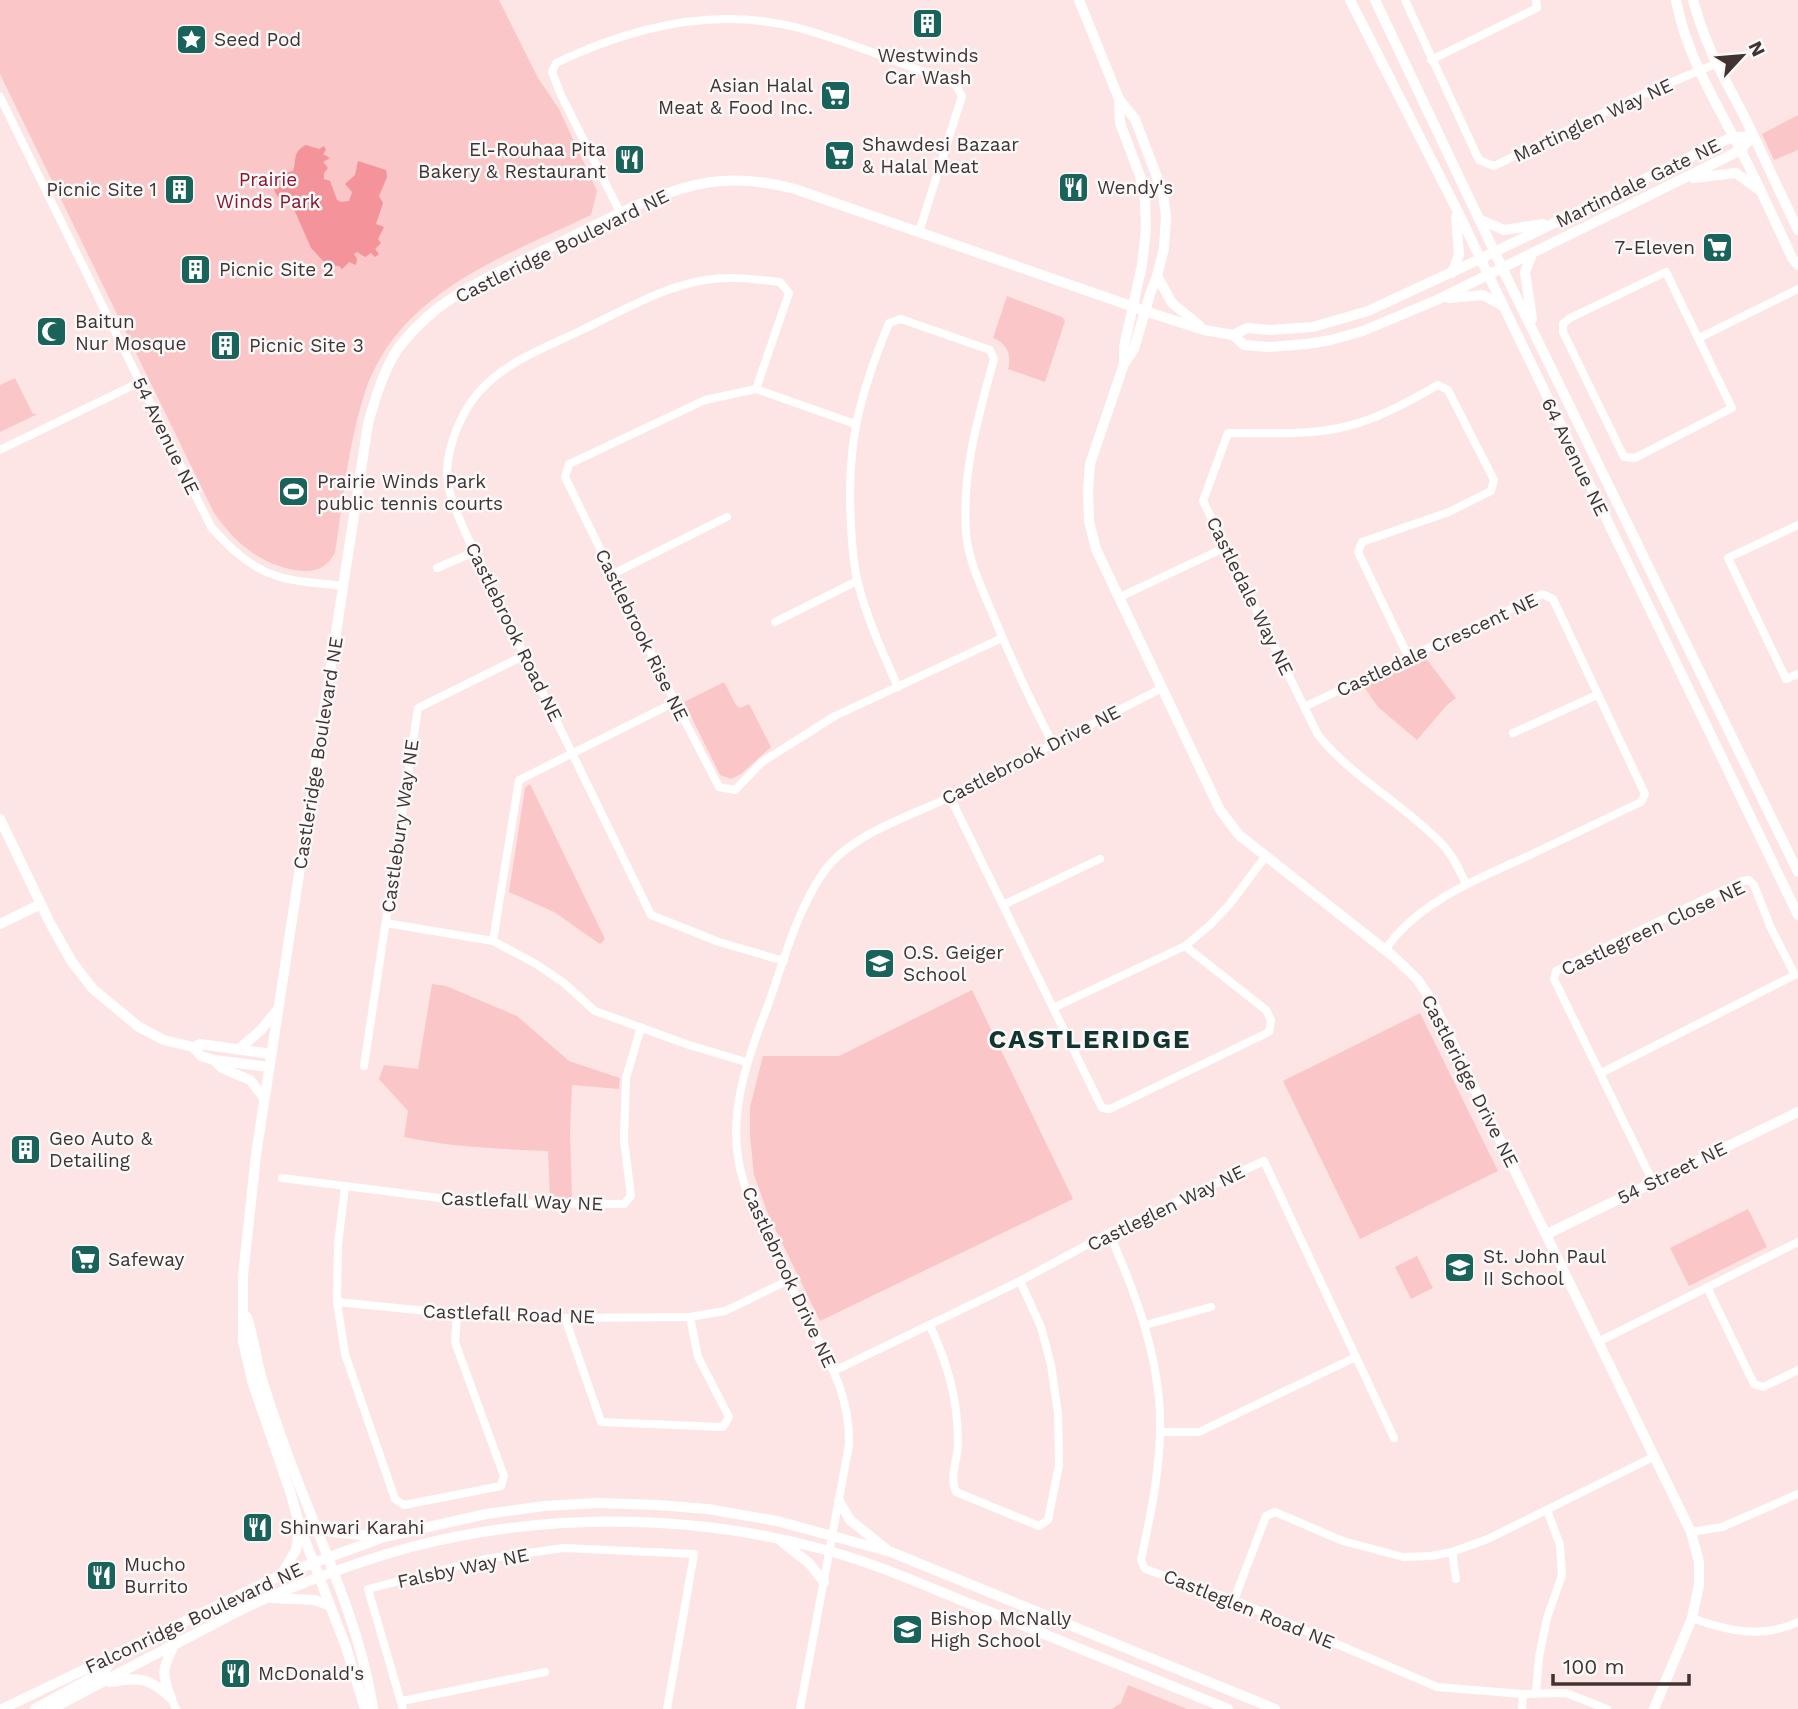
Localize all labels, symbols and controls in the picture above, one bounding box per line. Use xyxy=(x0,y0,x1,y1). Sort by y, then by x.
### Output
building icon: Westwinds Car Wash xyxy=(911,7,945,41)
north arrow xyxy=(1707,21,1777,91)
place icon: Seed Pod xyxy=(174,22,208,56)
place label: Seed Pod xyxy=(214,28,301,51)
text: N xyxy=(1743,37,1770,60)
place label: Westwinds Car Wash xyxy=(877,44,979,89)
street label: Martinglen Way NE xyxy=(1510,73,1676,167)
place label: Asian Halal Meat & Food Inc. xyxy=(658,74,813,119)
supermarket icon: Asian Halal Meat & Food Inc. xyxy=(819,79,853,113)
place label: Shawdesi Bazaar & Halal Meat xyxy=(862,133,1019,178)
street label: Martindale Gate NE xyxy=(1552,133,1724,233)
place label: El-Rouhaa Pita Bakery & Restaurant xyxy=(418,138,606,183)
supermarket icon: Shawdesi Bazaar & Halal Meat xyxy=(822,138,856,172)
restaurant icon: El-Rouhaa Pita Bakery & Restaurant xyxy=(612,143,646,177)
park label: Prairie Winds Park xyxy=(216,168,320,213)
restaurant icon: Wendy's xyxy=(1057,170,1091,204)
building icon: Picnic Site 1 xyxy=(163,172,197,206)
place label: Wendy's xyxy=(1097,176,1173,199)
place label: Picnic Site 1 xyxy=(46,178,157,201)
street label: Castleridge Boulevard NE xyxy=(451,184,673,308)
supermarket icon: 7-Eleven xyxy=(1701,230,1735,264)
place label: 7-Eleven xyxy=(1614,236,1695,259)
building icon: Picnic Site 2 xyxy=(179,252,213,286)
place label: Picnic Site 2 xyxy=(219,258,334,281)
place label: Baitun Nur Mosque xyxy=(75,310,186,355)
mosque icon: Baitun Nur Mosque xyxy=(35,315,69,349)
building icon: Picnic Site 3 xyxy=(209,328,243,362)
place label: Picnic Site 3 xyxy=(249,334,364,357)
street label: 54 Avenue NE xyxy=(128,373,204,499)
street label: 64 Avenue NE xyxy=(1536,394,1614,520)
place label: Prairie Winds Park public tennis courts xyxy=(317,470,503,515)
sports icon: Prairie Winds Park public tennis courts xyxy=(277,475,311,509)
street label: Castledale Way NE xyxy=(1202,513,1298,679)
street label: Castlebrook Road NE xyxy=(461,539,567,725)
street label: Castlebrook Rise NE xyxy=(590,545,694,725)
street label: Castledale Crescent NE xyxy=(1333,588,1541,702)
street label: Castleridge Boulevard NE xyxy=(288,635,348,871)
street label: Castlebrook Drive NE xyxy=(938,700,1124,810)
street label: Castlebury Way NE xyxy=(376,738,424,914)
street label: Castlegreen Close NE xyxy=(1557,875,1749,981)
place label: O.S. Geiger School xyxy=(903,941,1004,986)
school or university icon: O.S. Geiger School xyxy=(863,946,897,980)
street label: Castleridge Drive NE xyxy=(1416,991,1524,1171)
district label: CASTLERIDGE xyxy=(989,1024,1191,1054)
place label: Geo Auto & Detailing xyxy=(49,1127,153,1172)
building icon: Geo Auto & Detailing xyxy=(9,1132,43,1166)
street label: 54 Street NE xyxy=(1614,1137,1730,1209)
street label: Castleglen Way NE xyxy=(1083,1160,1249,1256)
street label: Castlebrook Drive NE xyxy=(737,1183,841,1371)
street label: Castlefall Way NE xyxy=(440,1187,604,1215)
supermarket icon: Safeway xyxy=(68,1242,102,1276)
place label: St. John Paul II School xyxy=(1483,1245,1606,1290)
place label: Safeway xyxy=(108,1248,184,1271)
school or university icon: St. John Paul II School xyxy=(1443,1250,1477,1284)
street label: Castlefall Road NE xyxy=(422,1299,596,1329)
restaurant icon: Shinwari Karahi xyxy=(240,1510,274,1544)
place label: Shinwari Karahi xyxy=(280,1516,424,1539)
street label: Falsby Way NE xyxy=(395,1543,531,1593)
place label: Mucho Burrito xyxy=(124,1553,188,1598)
street label: Falconridge Boulevard NE xyxy=(81,1557,307,1679)
restaurant icon: Mucho Burrito xyxy=(84,1558,118,1592)
street label: Castleglen Road NE xyxy=(1160,1564,1338,1654)
place label: Bishop McNally High School xyxy=(930,1607,1071,1652)
school or university icon: Bishop McNally High School xyxy=(890,1612,924,1646)
scale bar xyxy=(1553,1642,1689,1686)
text: 100 m xyxy=(1563,1654,1625,1679)
restaurant icon: McDonald's xyxy=(218,1656,252,1690)
place label: McDonald's xyxy=(258,1662,364,1685)

